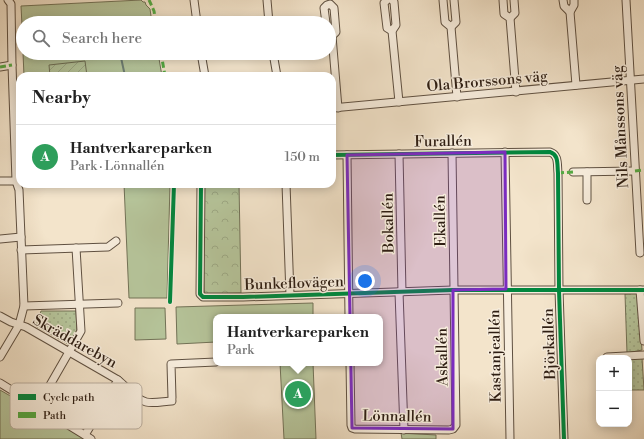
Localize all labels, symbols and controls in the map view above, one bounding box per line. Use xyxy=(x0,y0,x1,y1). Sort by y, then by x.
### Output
search box xyxy=(16,16,336,60)
icon: search xyxy=(30,27,52,49)
text: Search here xyxy=(62,29,142,48)
street label: Nils Månssons väg xyxy=(608,65,633,189)
street label: Ola Brorssons väg xyxy=(426,67,549,96)
text: Nearby xyxy=(32,87,91,109)
street label: Furallén xyxy=(414,131,472,152)
text: Hantverkareparken xyxy=(70,139,212,158)
text: A xyxy=(40,149,50,165)
text: 150 m xyxy=(285,149,320,165)
text: Park · Lönnallén xyxy=(70,158,165,174)
street label: Bokallén xyxy=(378,193,399,254)
street label: Ekallén xyxy=(431,195,450,247)
your location xyxy=(355,271,375,291)
street label: Bunkeflovägen xyxy=(243,272,344,295)
street label: Björkallén xyxy=(539,308,560,381)
street label: Kastanjeallén xyxy=(485,309,506,403)
street label: Skräddarebyn xyxy=(29,310,120,372)
popup xyxy=(213,314,383,366)
text: Hantverkareparken xyxy=(227,323,369,342)
street label: Askallén xyxy=(432,328,453,387)
text: Park xyxy=(227,342,254,358)
map controls xyxy=(596,355,632,427)
button: + xyxy=(596,355,632,391)
pin: A xyxy=(285,379,311,409)
legend xyxy=(10,383,142,429)
text: Cycle path xyxy=(43,391,95,405)
button: − xyxy=(596,391,632,427)
street label: Lönnallén xyxy=(362,406,432,427)
text: Path xyxy=(43,409,67,423)

